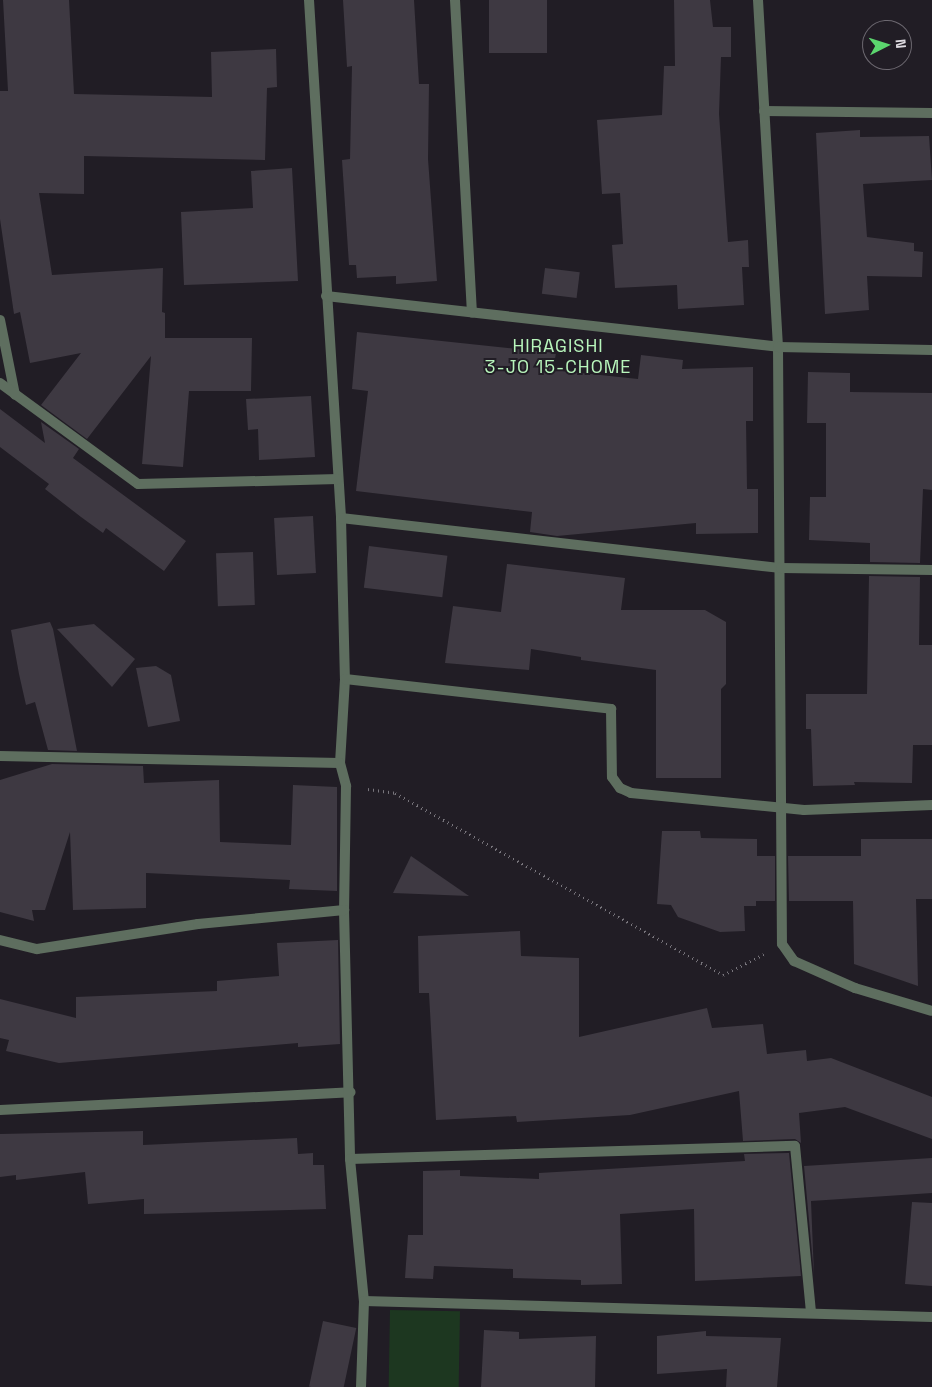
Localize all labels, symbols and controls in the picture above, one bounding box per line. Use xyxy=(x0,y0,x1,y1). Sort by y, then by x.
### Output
north arrow xyxy=(862,20,912,70)
text: N xyxy=(892,38,910,49)
district label: HIRAGISHI 3-JO 15-CHOME xyxy=(483,336,633,378)

